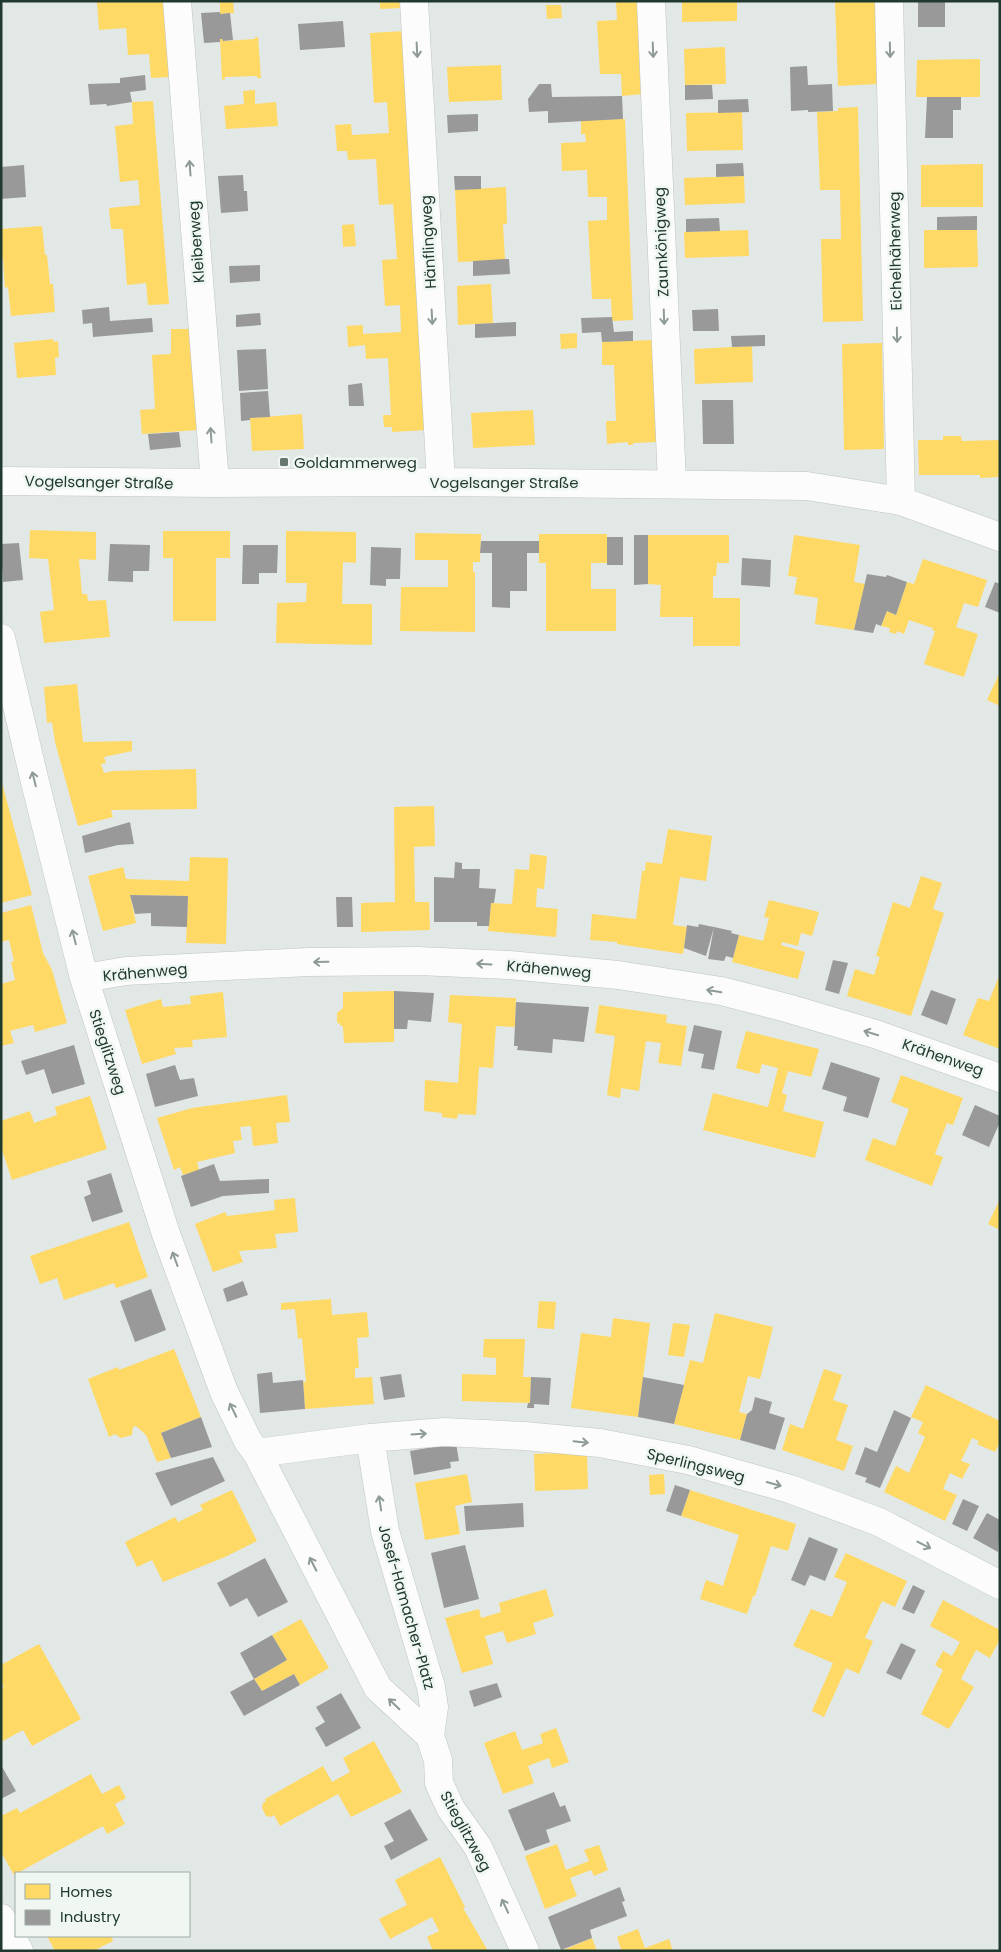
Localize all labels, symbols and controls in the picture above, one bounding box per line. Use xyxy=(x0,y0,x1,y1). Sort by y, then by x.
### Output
one-way arrow xyxy=(413,42,422,58)
one-way arrow xyxy=(648,42,658,58)
one-way arrow xyxy=(885,42,895,58)
one-way arrow xyxy=(185,160,195,176)
street label: Zaunkönigweg xyxy=(649,187,673,297)
street label: Eichelhäherweg xyxy=(883,191,907,311)
street label: Hänflingweg xyxy=(415,195,441,289)
street label: Kleiberweg xyxy=(183,200,209,284)
one-way arrow xyxy=(428,309,437,325)
one-way arrow xyxy=(660,309,669,325)
one-way arrow xyxy=(892,326,902,343)
one-way arrow xyxy=(206,427,216,443)
place label: Goldammerweg xyxy=(294,452,417,473)
marker: Goldammerweg xyxy=(278,456,290,468)
street label: Vogelsanger Straße xyxy=(24,470,174,494)
street label: Vogelsanger Straße xyxy=(430,472,579,493)
one-way arrow xyxy=(29,772,38,788)
one-way arrow xyxy=(69,929,78,945)
street label: Krähenweg xyxy=(506,955,592,983)
one-way arrow xyxy=(313,957,330,967)
street label: Krähenweg xyxy=(102,958,188,986)
one-way arrow xyxy=(476,959,492,968)
one-way arrow xyxy=(707,985,723,995)
street label: Stieglitzweg xyxy=(84,1007,132,1097)
one-way arrow xyxy=(864,1027,880,1037)
street label: Krähenweg xyxy=(899,1033,987,1081)
one-way arrow xyxy=(170,1252,179,1267)
one-way arrow xyxy=(228,1403,238,1418)
one-way arrow xyxy=(411,1429,427,1439)
one-way arrow xyxy=(573,1437,589,1446)
street label: Sperlingsweg xyxy=(645,1443,747,1487)
one-way arrow xyxy=(765,1480,781,1489)
one-way arrow xyxy=(375,1495,385,1511)
street label: Josef-Hamacher-Platz xyxy=(373,1522,441,1692)
one-way arrow xyxy=(916,1540,931,1550)
one-way arrow xyxy=(308,1557,317,1572)
one-way arrow xyxy=(388,1698,400,1710)
street label: Stieglitzweg xyxy=(435,1787,497,1875)
legend xyxy=(15,1872,190,1937)
text: Homes xyxy=(60,1881,113,1902)
one-way arrow xyxy=(499,1899,509,1914)
text: Industry xyxy=(60,1906,121,1927)

